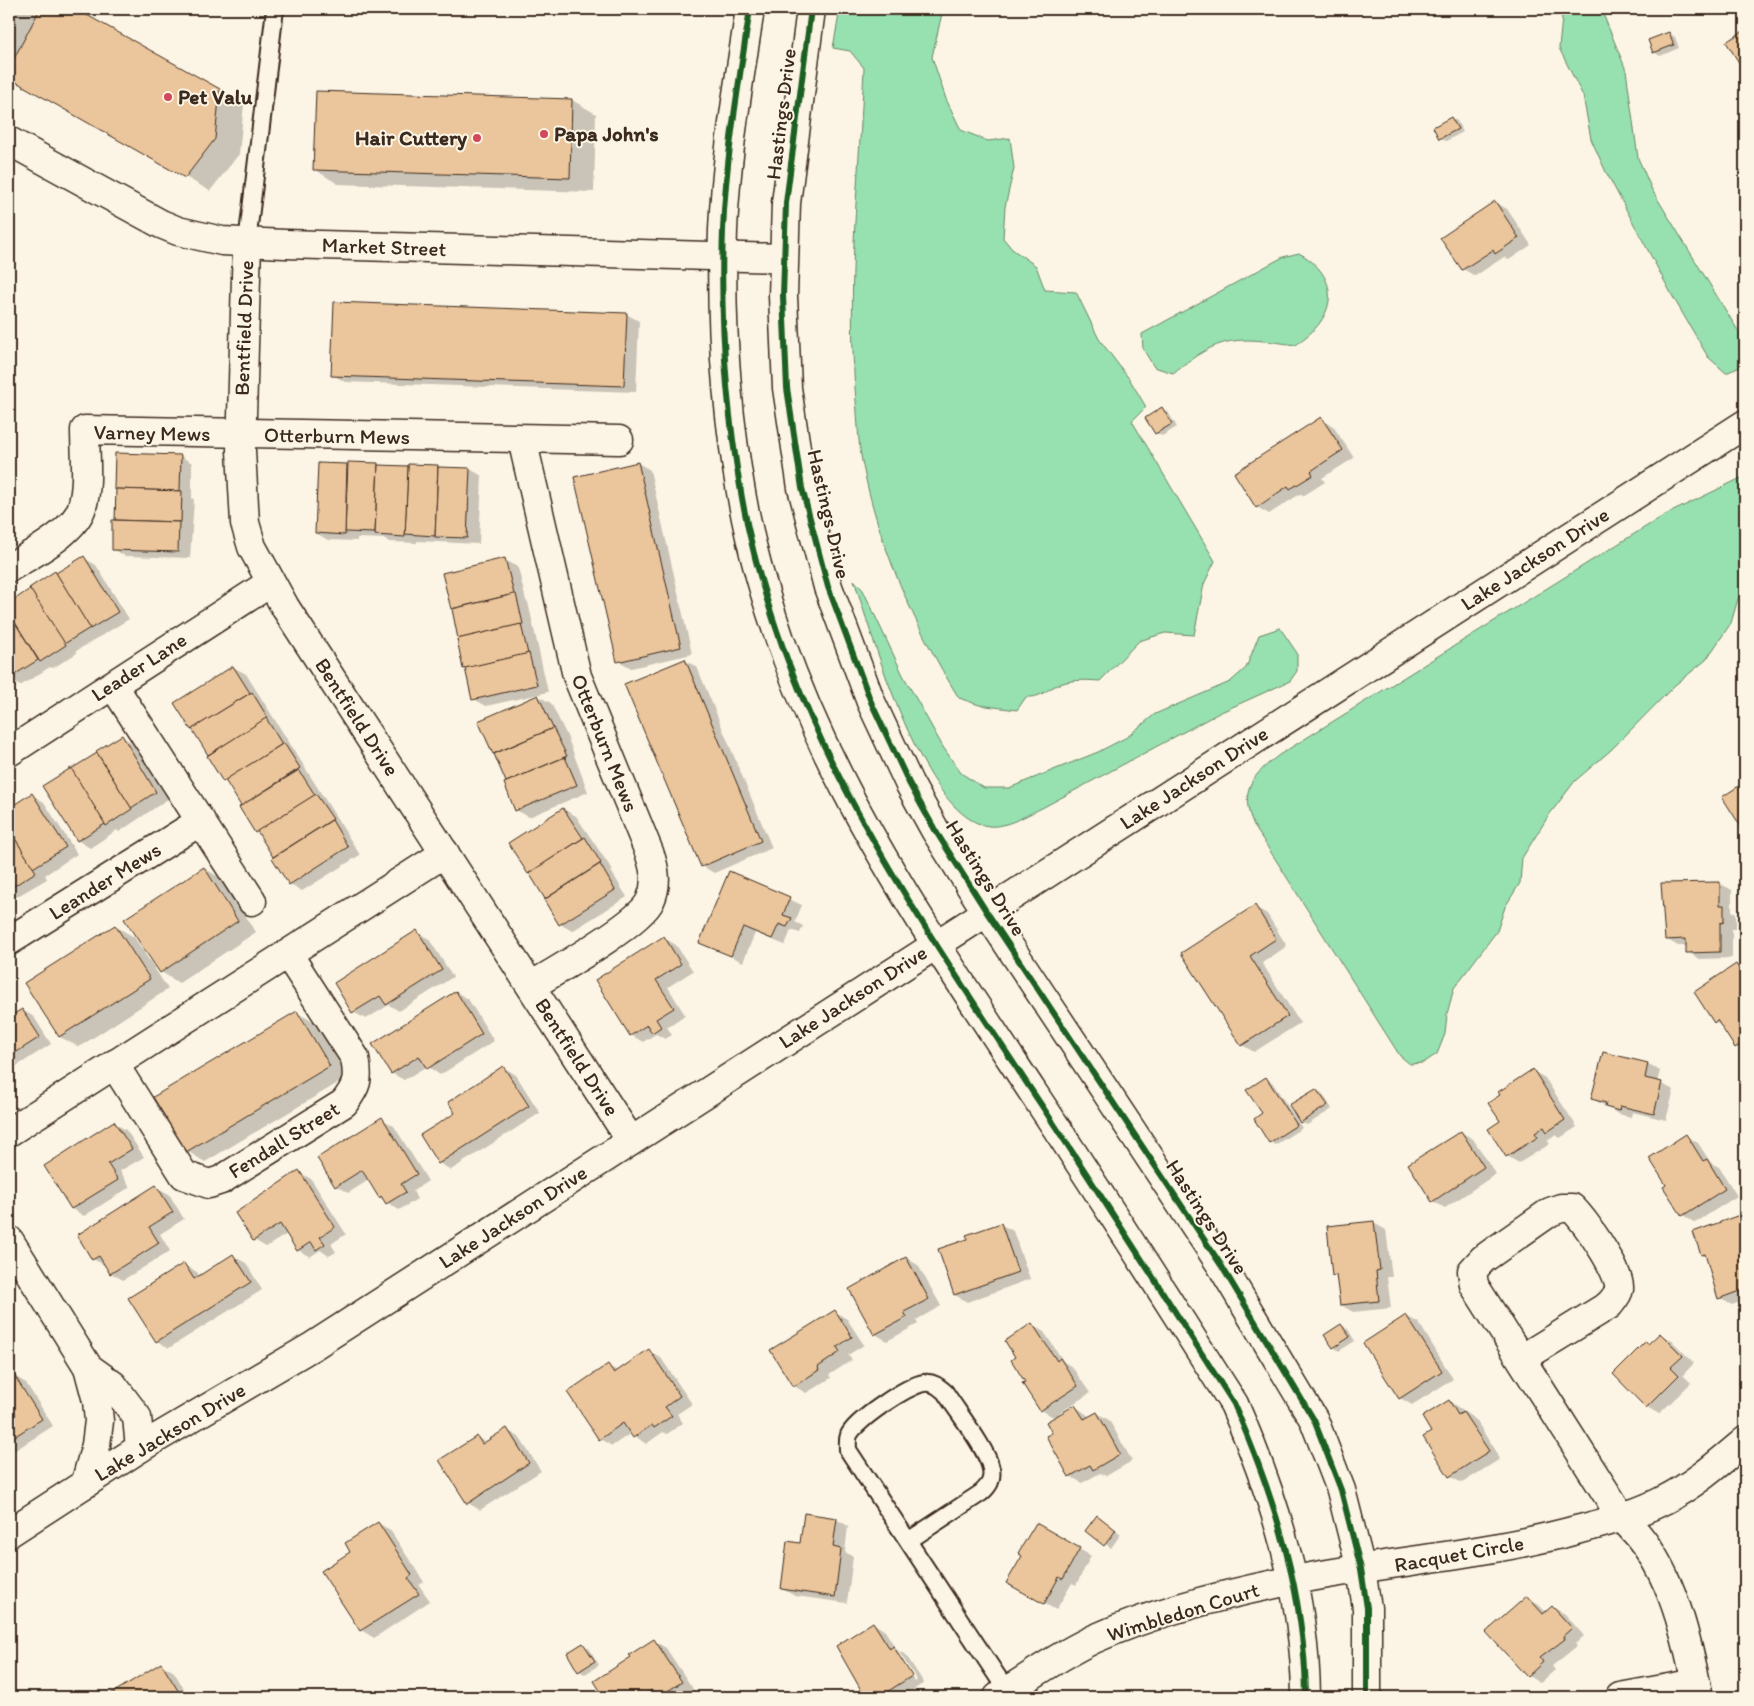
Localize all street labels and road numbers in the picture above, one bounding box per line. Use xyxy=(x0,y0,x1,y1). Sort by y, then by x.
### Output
street label: Hastings Drive xyxy=(760,47,801,181)
street label: Market Street xyxy=(321,232,447,261)
street label: Bentfield Drive xyxy=(229,260,258,396)
street label: Varney Mews xyxy=(93,419,211,446)
street label: Otterburn Mews xyxy=(264,422,410,449)
street label: Hastings Drive xyxy=(802,447,857,581)
street label: Lake Jackson Drive xyxy=(1456,501,1613,616)
street label: Leader Lane xyxy=(86,626,191,707)
street label: Bentfield Drive xyxy=(310,653,405,780)
street label: Otterburn Mews xyxy=(566,670,644,815)
street label: Lake Jackson Drive xyxy=(1115,720,1272,835)
street label: Hastings Drive xyxy=(941,815,1032,940)
street label: Leander Mews xyxy=(44,836,165,925)
street label: Lake Jackson Drive xyxy=(774,939,931,1054)
street label: Bentfield Drive xyxy=(530,993,625,1120)
street label: Fendall Street xyxy=(224,1096,344,1184)
street label: Hastings Drive xyxy=(1161,1155,1254,1279)
street label: Lake Jackson Drive xyxy=(434,1159,591,1274)
street label: Lake Jackson Drive xyxy=(90,1377,250,1486)
street label: Racquet Circle xyxy=(1392,1530,1526,1577)
street label: Wimbledon Court xyxy=(1104,1576,1262,1647)

